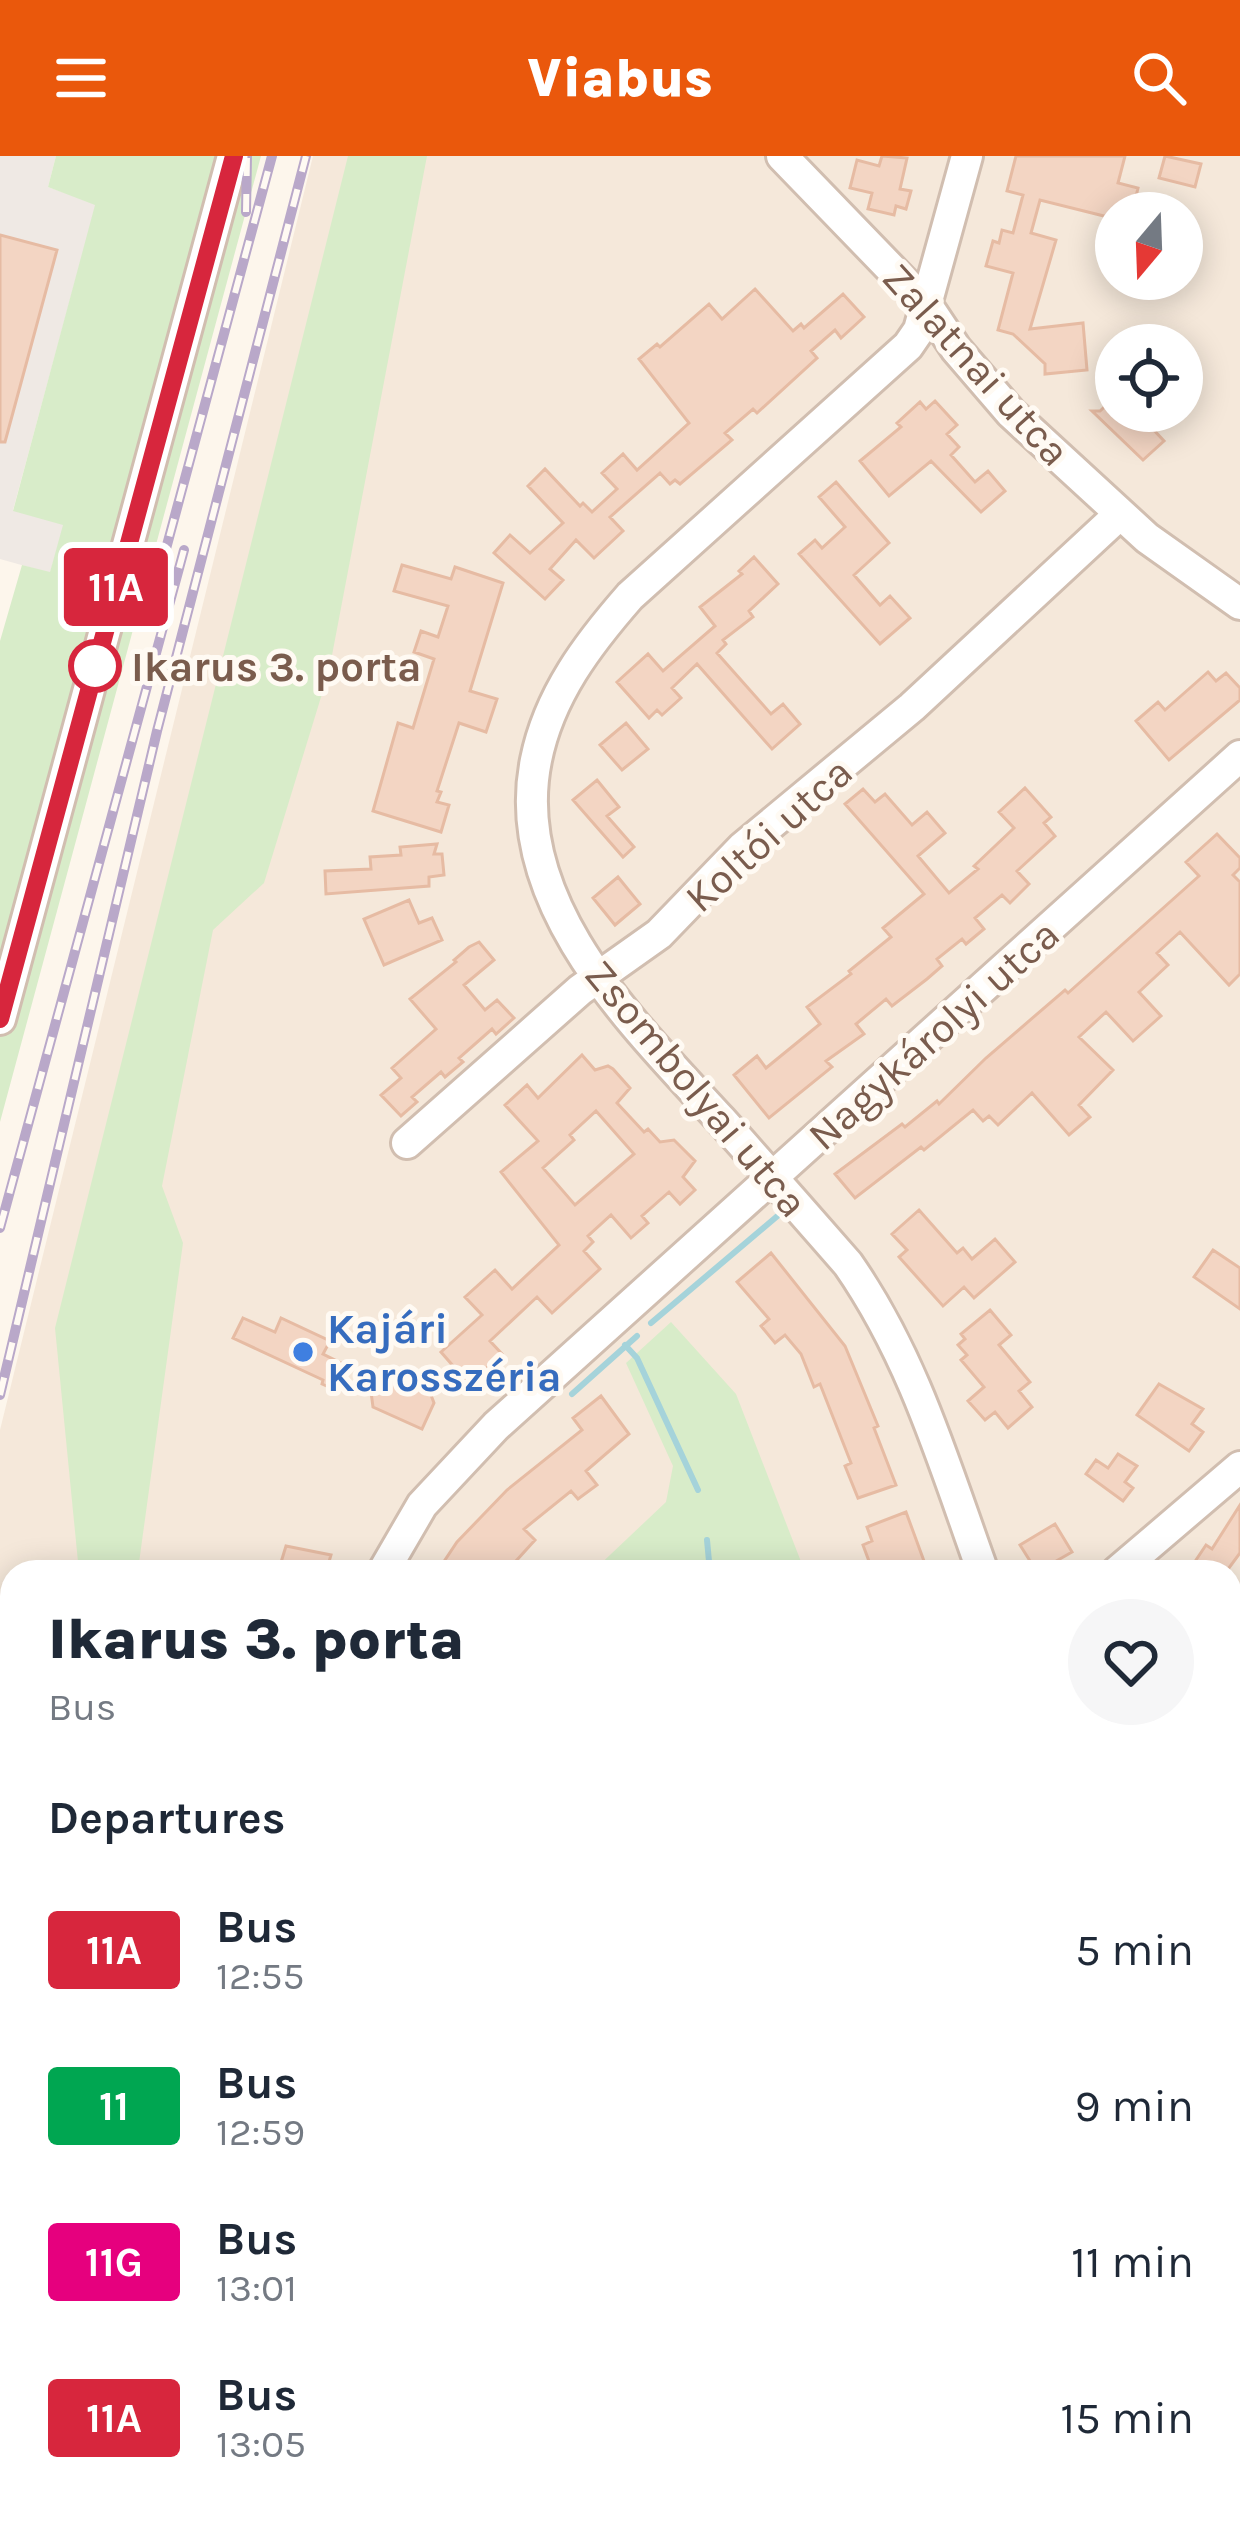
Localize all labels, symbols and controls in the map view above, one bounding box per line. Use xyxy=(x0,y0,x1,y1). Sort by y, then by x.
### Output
icon: menu xyxy=(48,45,114,111)
icon: search xyxy=(1126,45,1192,111)
text: Viabus xyxy=(527,46,713,110)
north arrow xyxy=(1095,192,1203,300)
map controls xyxy=(1095,192,1203,432)
street label: Zalatnai utca xyxy=(872,253,1080,476)
button: locate xyxy=(1095,324,1203,432)
line badge: 11A xyxy=(47,548,185,626)
text: 11A xyxy=(88,562,144,612)
marker: Ikarus 3. porta xyxy=(70,641,120,691)
place label: Ikarus 3. porta xyxy=(131,642,422,692)
street label: Koltói utca xyxy=(675,747,862,923)
street label: Nagykárolyi utca xyxy=(798,909,1069,1161)
street label: Zsombolyai utca xyxy=(574,950,818,1227)
place label: Kajári Karosszéria xyxy=(327,1304,562,1402)
marker: Kajári Karosszéria xyxy=(290,1339,316,1365)
button: heart xyxy=(1068,1599,1194,1725)
text: Ikarus 3. porta xyxy=(48,1606,465,1672)
text: Bus xyxy=(48,1684,116,1730)
text: Departures xyxy=(48,1792,285,1844)
text: Bus xyxy=(216,1901,297,1953)
text: 5 min xyxy=(1075,1924,1194,1976)
text: 11A xyxy=(86,1925,142,1975)
text: 12:55 xyxy=(216,1953,305,1999)
text: Bus xyxy=(216,2057,297,2109)
text: 9 min xyxy=(1075,2080,1194,2132)
text: 11 xyxy=(99,2081,129,2131)
text: 12:59 xyxy=(216,2109,305,2155)
text: Bus xyxy=(216,2213,297,2265)
text: 11 min xyxy=(1071,2236,1194,2288)
text: 11G xyxy=(85,2237,143,2287)
text: 13:01 xyxy=(216,2265,297,2311)
text: Bus xyxy=(216,2369,297,2421)
text: 15 min xyxy=(1060,2392,1194,2444)
text: 11A xyxy=(86,2393,142,2443)
text: 13:05 xyxy=(216,2421,306,2467)

